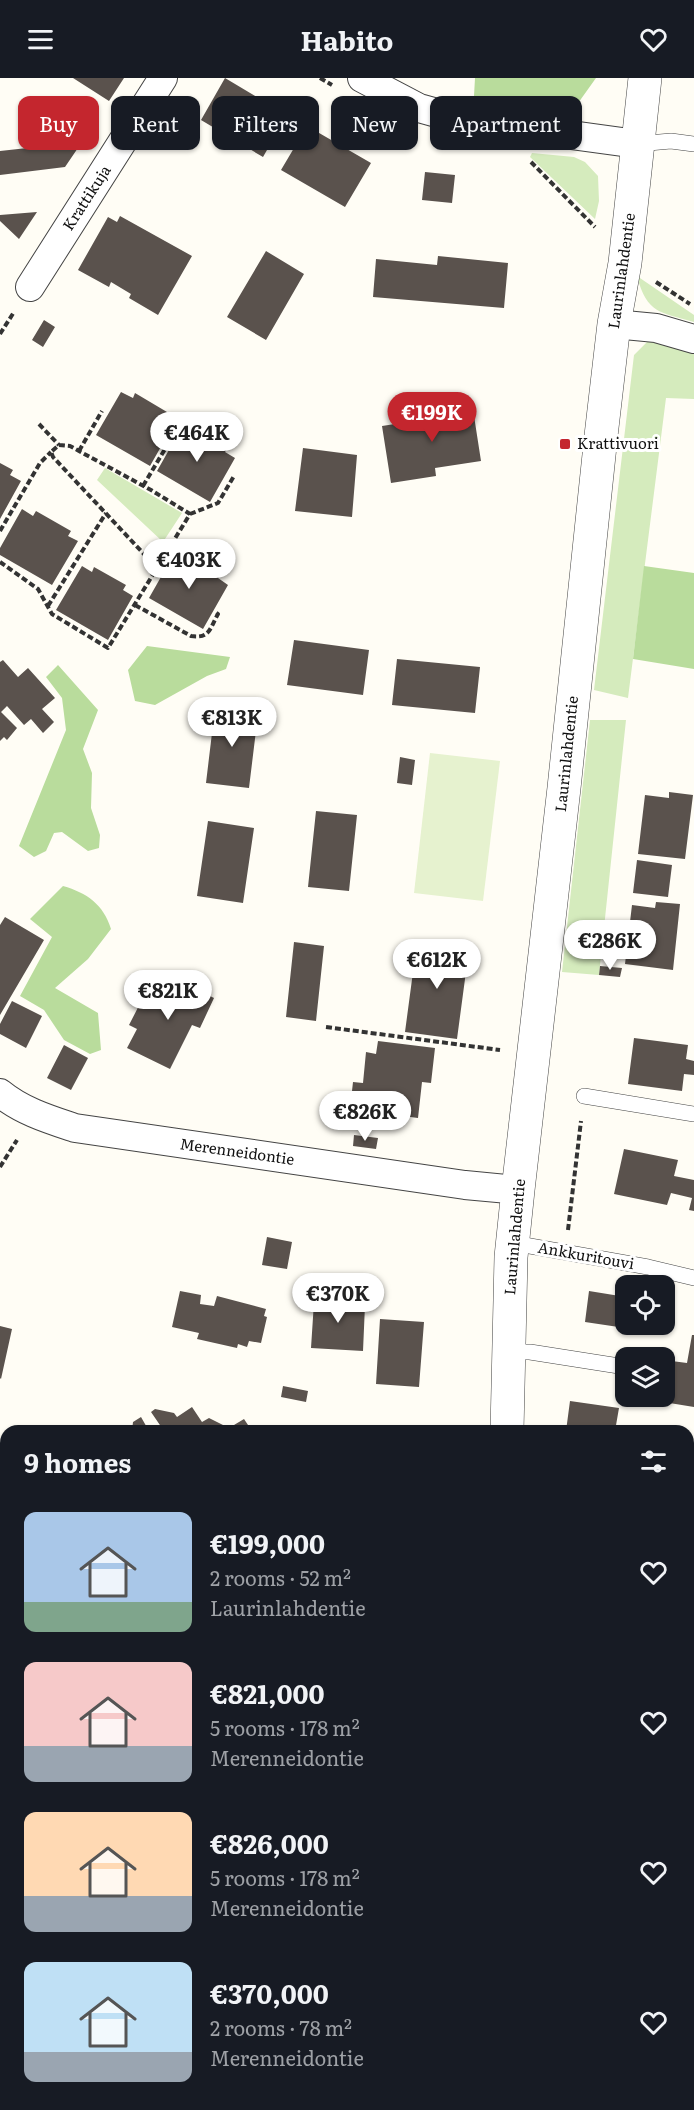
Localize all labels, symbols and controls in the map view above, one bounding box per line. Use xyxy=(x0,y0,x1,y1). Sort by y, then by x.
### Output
text: Habito xyxy=(301,19,393,59)
icon: menu xyxy=(24,23,57,56)
icon: heart xyxy=(637,23,670,56)
chip: Buy xyxy=(18,96,99,150)
chip: Rent xyxy=(111,96,200,150)
chip: Filters xyxy=(212,96,319,150)
chip: New xyxy=(331,96,418,150)
chip: Apartment xyxy=(430,96,582,150)
street label: Krattikuja xyxy=(56,159,116,235)
street label: Laurinlahdentie xyxy=(601,211,640,330)
pin: €199K xyxy=(390,392,474,443)
text: €199K xyxy=(402,396,462,426)
pin: €464K xyxy=(155,412,239,463)
text: €464K xyxy=(164,416,230,446)
place label: Krattivuori xyxy=(577,431,659,454)
marker: Krattivuori xyxy=(558,437,572,451)
pin: €403K xyxy=(147,539,231,590)
text: €403K xyxy=(157,543,221,573)
street label: Laurinlahdentie xyxy=(548,694,583,813)
pin: €813K xyxy=(190,697,274,748)
text: €813K xyxy=(202,701,262,731)
pin: €286K xyxy=(568,920,652,971)
text: €286K xyxy=(578,924,642,954)
pin: €612K xyxy=(395,939,479,990)
text: €612K xyxy=(407,943,467,973)
pin: €821K xyxy=(126,970,210,1021)
text: €821K xyxy=(138,974,198,1004)
pin: €826K xyxy=(323,1091,407,1142)
text: €826K xyxy=(333,1095,397,1125)
street label: Merenneidontie xyxy=(178,1131,296,1170)
street label: Laurinlahdentie xyxy=(497,1178,530,1296)
street label: Ankkuritouvi xyxy=(536,1235,636,1274)
pin: €370K xyxy=(296,1273,380,1324)
map controls xyxy=(615,1275,675,1407)
button: locate xyxy=(615,1275,675,1335)
text: €370K xyxy=(306,1277,370,1307)
button: layers xyxy=(615,1347,675,1407)
text: 9 homes xyxy=(24,1442,131,1481)
icon: filters xyxy=(637,1445,670,1478)
text: €199,000 xyxy=(210,1523,325,1562)
icon: home xyxy=(72,1536,144,1608)
icon: heart xyxy=(637,1556,670,1589)
text: 2 rooms · 52 m² xyxy=(210,1562,351,1592)
text: Laurinlahdentie xyxy=(210,1592,366,1622)
text: €821,000 xyxy=(210,1673,324,1712)
icon: home xyxy=(72,1686,144,1758)
icon: heart xyxy=(637,1706,670,1739)
text: 5 rooms · 178 m² xyxy=(210,1712,360,1742)
text: Merenneidontie xyxy=(210,1742,364,1772)
text: €826,000 xyxy=(210,1823,329,1862)
icon: home xyxy=(72,1836,144,1908)
icon: heart xyxy=(637,1856,670,1889)
text: 5 rooms · 178 m² xyxy=(210,1862,360,1892)
text: Merenneidontie xyxy=(210,1892,364,1922)
text: €370,000 xyxy=(210,1973,329,2012)
icon: home xyxy=(72,1986,144,2058)
icon: heart xyxy=(637,2006,670,2039)
text: 2 rooms · 78 m² xyxy=(210,2012,352,2042)
text: Merenneidontie xyxy=(210,2042,364,2072)

